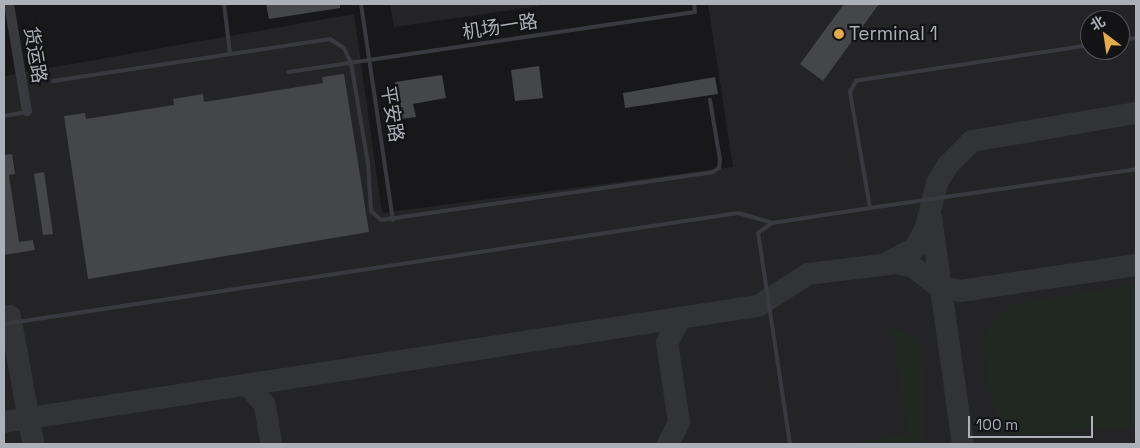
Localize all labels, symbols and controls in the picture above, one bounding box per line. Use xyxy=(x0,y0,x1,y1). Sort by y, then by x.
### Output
street label: 机场一路 xyxy=(461,10,539,44)
north arrow xyxy=(1080,10,1130,60)
text: 北 xyxy=(1087,12,1108,34)
place label: Terminal 1 xyxy=(849,23,938,45)
street label: 货运路 xyxy=(19,25,51,85)
marker: Terminal 1 xyxy=(833,28,845,40)
street label: 平安路 xyxy=(376,84,408,144)
scale bar xyxy=(970,406,1095,438)
text: 100 m xyxy=(976,415,1018,434)

